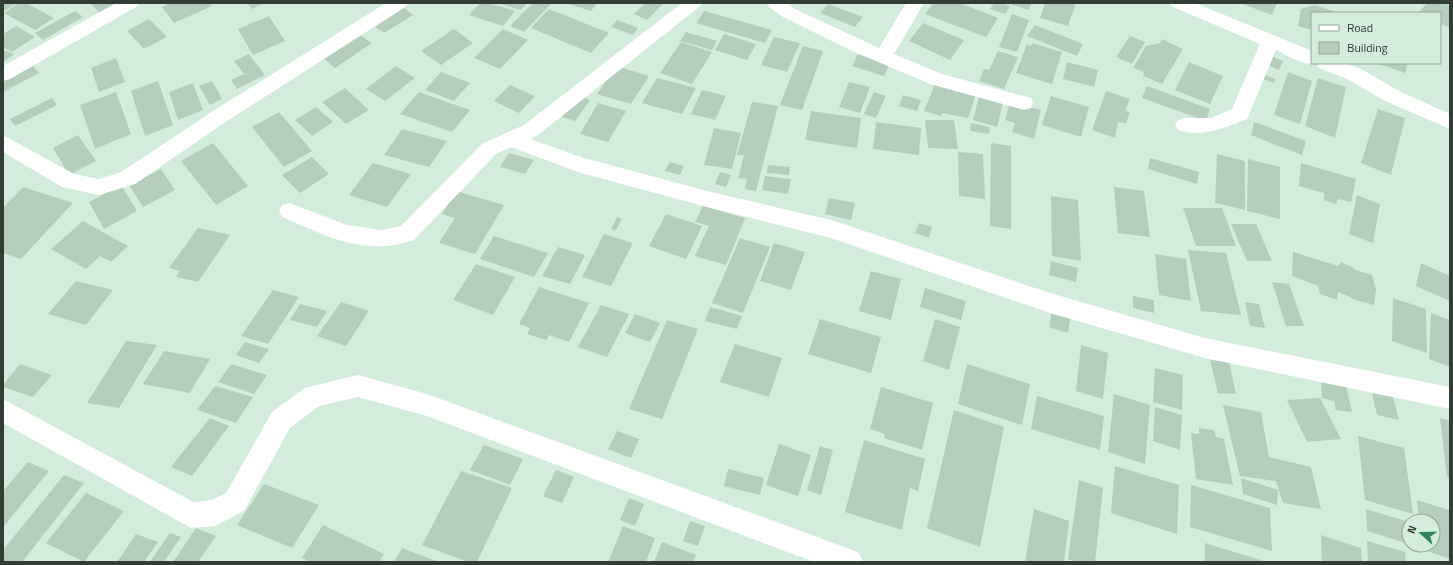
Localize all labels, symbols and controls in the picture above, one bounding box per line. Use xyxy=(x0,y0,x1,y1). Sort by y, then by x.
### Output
legend xyxy=(1311,12,1441,64)
text: Road xyxy=(1347,18,1373,37)
text: Building xyxy=(1347,38,1388,57)
north arrow xyxy=(1401,513,1441,553)
text: N xyxy=(1403,523,1420,536)

